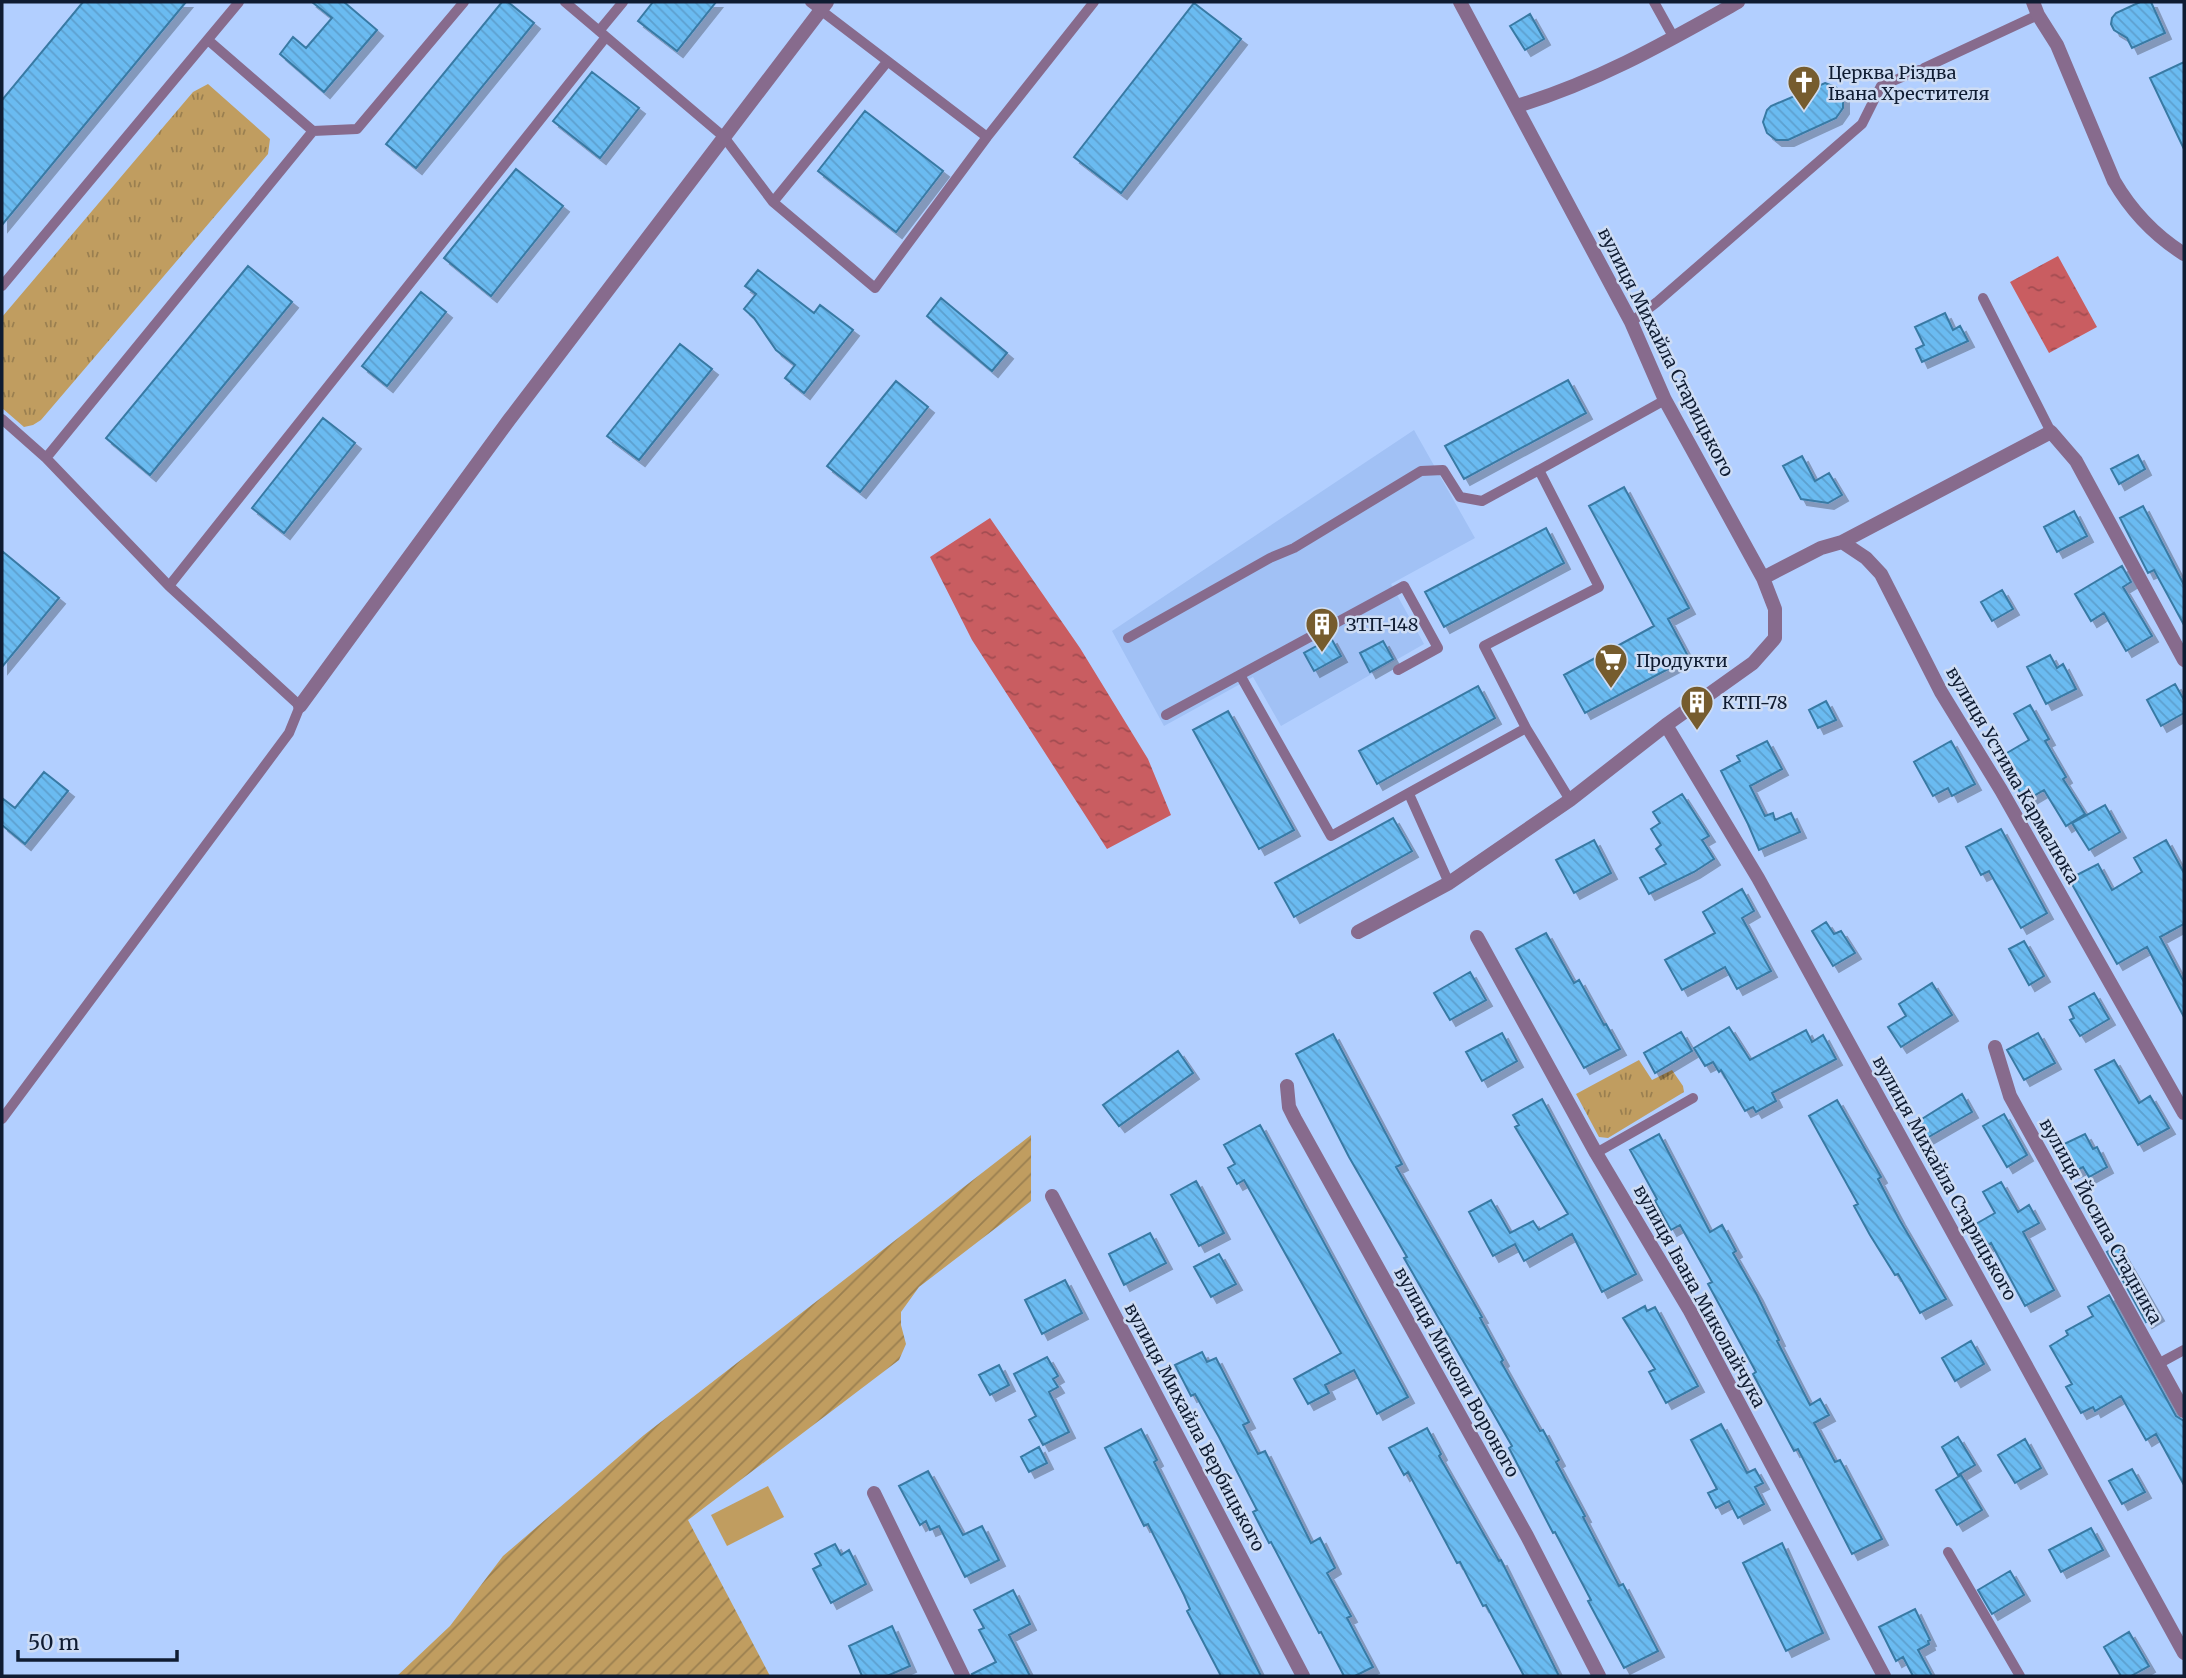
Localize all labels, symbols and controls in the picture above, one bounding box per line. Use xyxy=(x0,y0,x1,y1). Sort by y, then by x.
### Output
place label: Церква Різдва Івана Хрестителя xyxy=(1828,61,1990,105)
church icon: Церква Різдва Івана Хрестителя xyxy=(1785,63,1823,112)
street label: вулиця Михайла Старицького xyxy=(1593,224,1739,480)
building icon: ЗТП-148 xyxy=(1303,605,1341,654)
place label: ЗТП-148 xyxy=(1346,613,1419,636)
supermarket icon: Продукти xyxy=(1592,641,1630,690)
place label: Продукти xyxy=(1636,649,1728,672)
street label: вулиця Устима Кармалюка xyxy=(1941,662,2085,888)
building icon: КТП-78 xyxy=(1678,683,1716,732)
place label: КТП-78 xyxy=(1722,691,1788,714)
street label: вулиця Михайла Старицького xyxy=(1868,1052,2022,1304)
street label: вулиця Йосипа Стадника xyxy=(2035,1114,2167,1328)
street label: вулиця Івана Миколайчука xyxy=(1629,1180,1771,1412)
street label: вулиця Миколи Вороного xyxy=(1389,1263,1525,1481)
street label: вулиця Михайла Вербицького xyxy=(1120,1299,1270,1555)
scale bar xyxy=(18,1618,177,1662)
text: 50 m xyxy=(28,1629,79,1656)

